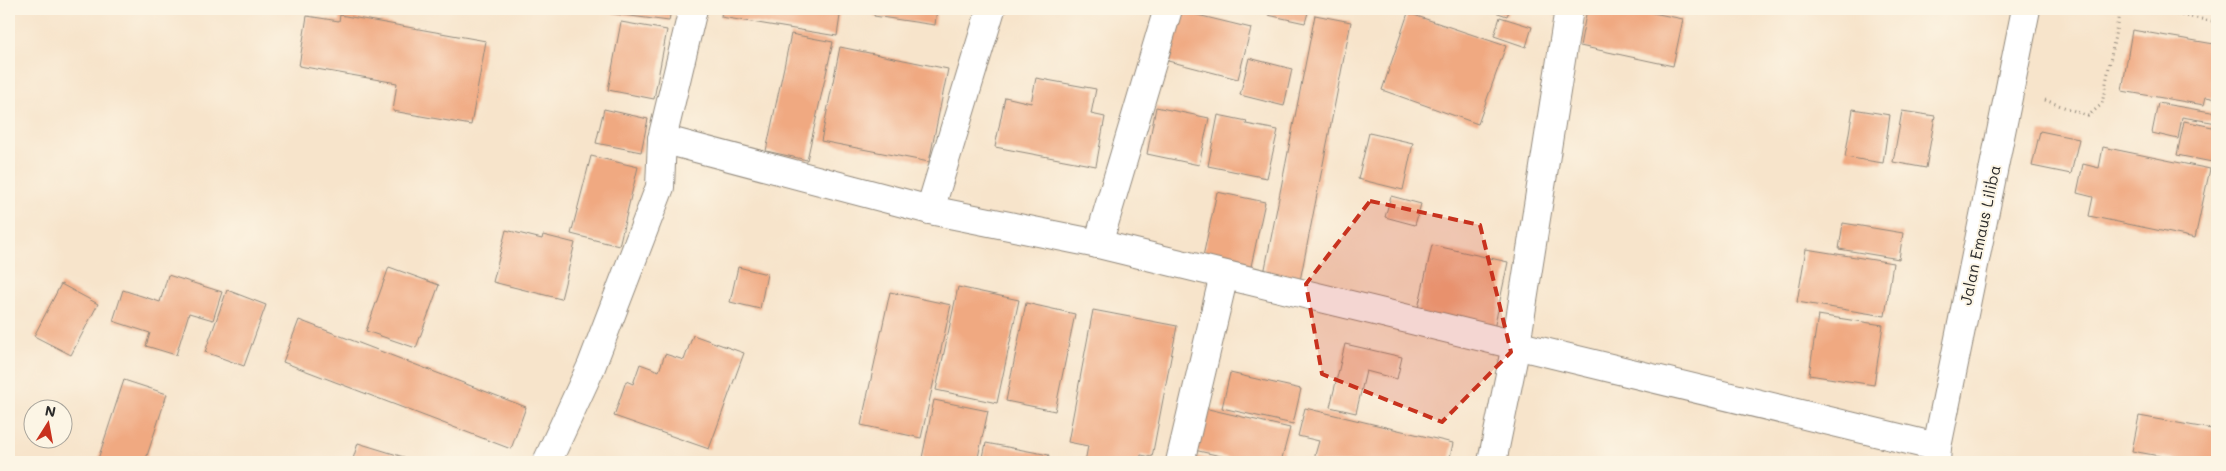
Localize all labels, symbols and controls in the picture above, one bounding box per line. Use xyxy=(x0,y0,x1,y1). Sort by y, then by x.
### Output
street label: Jalan Emaus Liliba xyxy=(1954,163,2005,307)
north arrow xyxy=(22,398,72,448)
text: N xyxy=(44,400,58,421)

